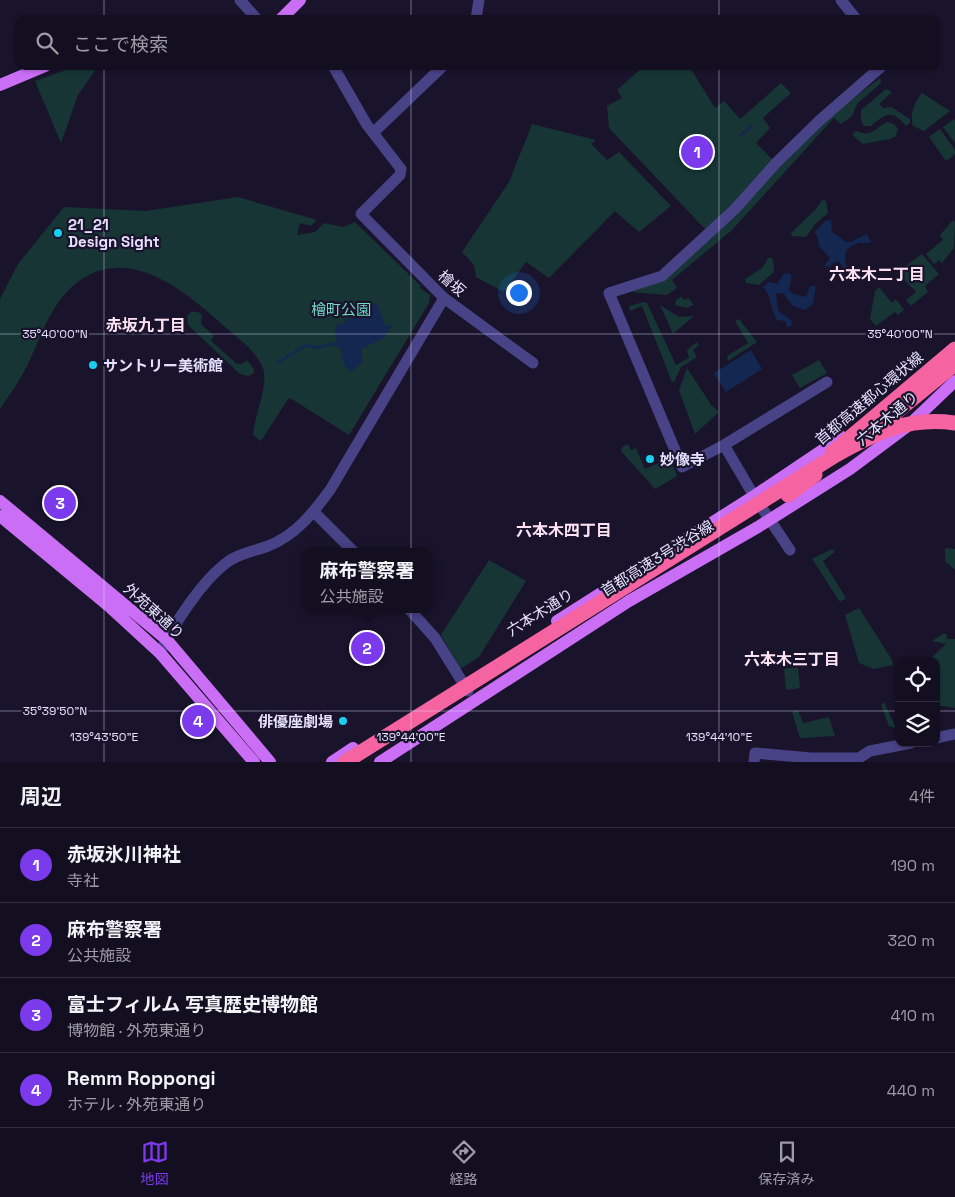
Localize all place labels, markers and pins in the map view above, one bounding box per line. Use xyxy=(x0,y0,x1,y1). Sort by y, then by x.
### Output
pin: 1 xyxy=(681,133,713,171)
place label: 21_21 Design Sight xyxy=(68,215,160,251)
marker: 21_21 Design Sight xyxy=(52,227,64,239)
place label: サントリー美術館 xyxy=(103,356,223,375)
marker: サントリー美術館 xyxy=(87,359,99,371)
place label: 妙像寺 xyxy=(660,450,705,469)
marker: 妙像寺 xyxy=(644,453,656,465)
pin: 3 xyxy=(44,484,76,522)
pin: 2 xyxy=(351,629,383,667)
pin: 4 xyxy=(182,702,214,740)
place label: 俳優座劇場 xyxy=(258,712,333,731)
marker: 俳優座劇場 xyxy=(337,715,349,727)

